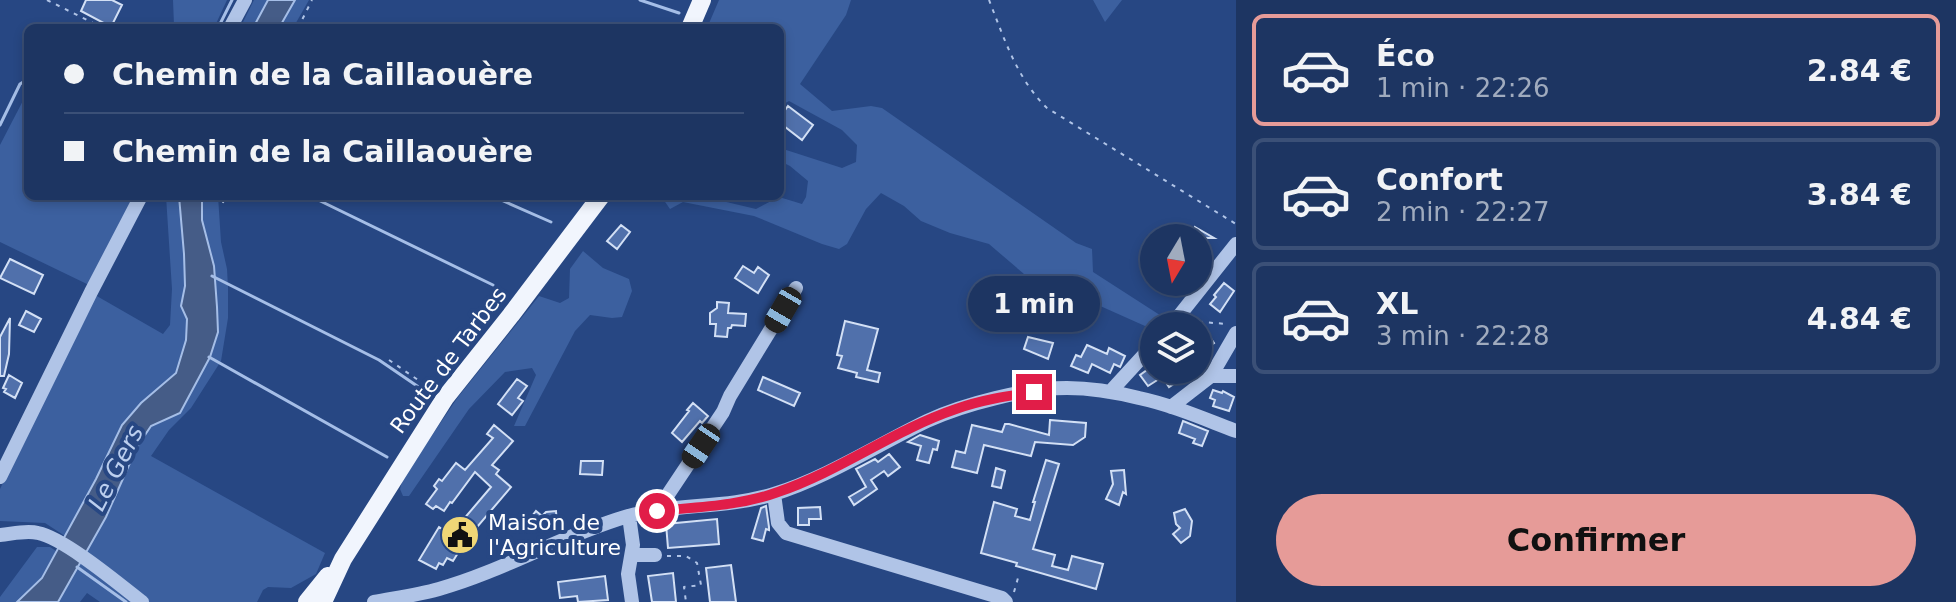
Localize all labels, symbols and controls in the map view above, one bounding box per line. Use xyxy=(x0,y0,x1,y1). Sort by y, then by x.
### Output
icon: car xyxy=(1280,34,1352,106)
text: Éco xyxy=(1376,38,1435,73)
text: 2.84 € xyxy=(1807,53,1912,88)
text: Chemin de la Caillaouère xyxy=(112,57,533,92)
text: 1 min · 22:26 xyxy=(1376,73,1550,103)
text: Chemin de la Caillaouère xyxy=(112,134,533,169)
icon: car xyxy=(1280,158,1352,230)
text: Confort xyxy=(1376,162,1503,197)
text: 3.84 € xyxy=(1807,177,1912,212)
text: 2 min · 22:27 xyxy=(1376,197,1550,227)
north arrow xyxy=(1140,224,1212,296)
map controls xyxy=(1140,224,1212,384)
callout: 1 min xyxy=(968,276,1100,332)
street label: Route de Tarbes xyxy=(385,282,512,438)
icon: car xyxy=(1280,282,1352,354)
car xyxy=(761,283,805,337)
text: XL xyxy=(1376,286,1418,321)
text: 1 min xyxy=(993,289,1075,319)
text: 4.84 € xyxy=(1807,301,1912,336)
button: layers xyxy=(1140,312,1212,384)
text: 3 min · 22:28 xyxy=(1376,321,1550,351)
route end xyxy=(1016,374,1052,410)
car xyxy=(678,419,724,473)
water label: Le Gers xyxy=(83,421,149,515)
route start xyxy=(639,493,675,529)
button: Confirmer xyxy=(1276,494,1916,586)
place label: Maison de l'Agriculture xyxy=(488,510,621,560)
public building icon: Maison de l'Agriculture xyxy=(439,514,481,556)

